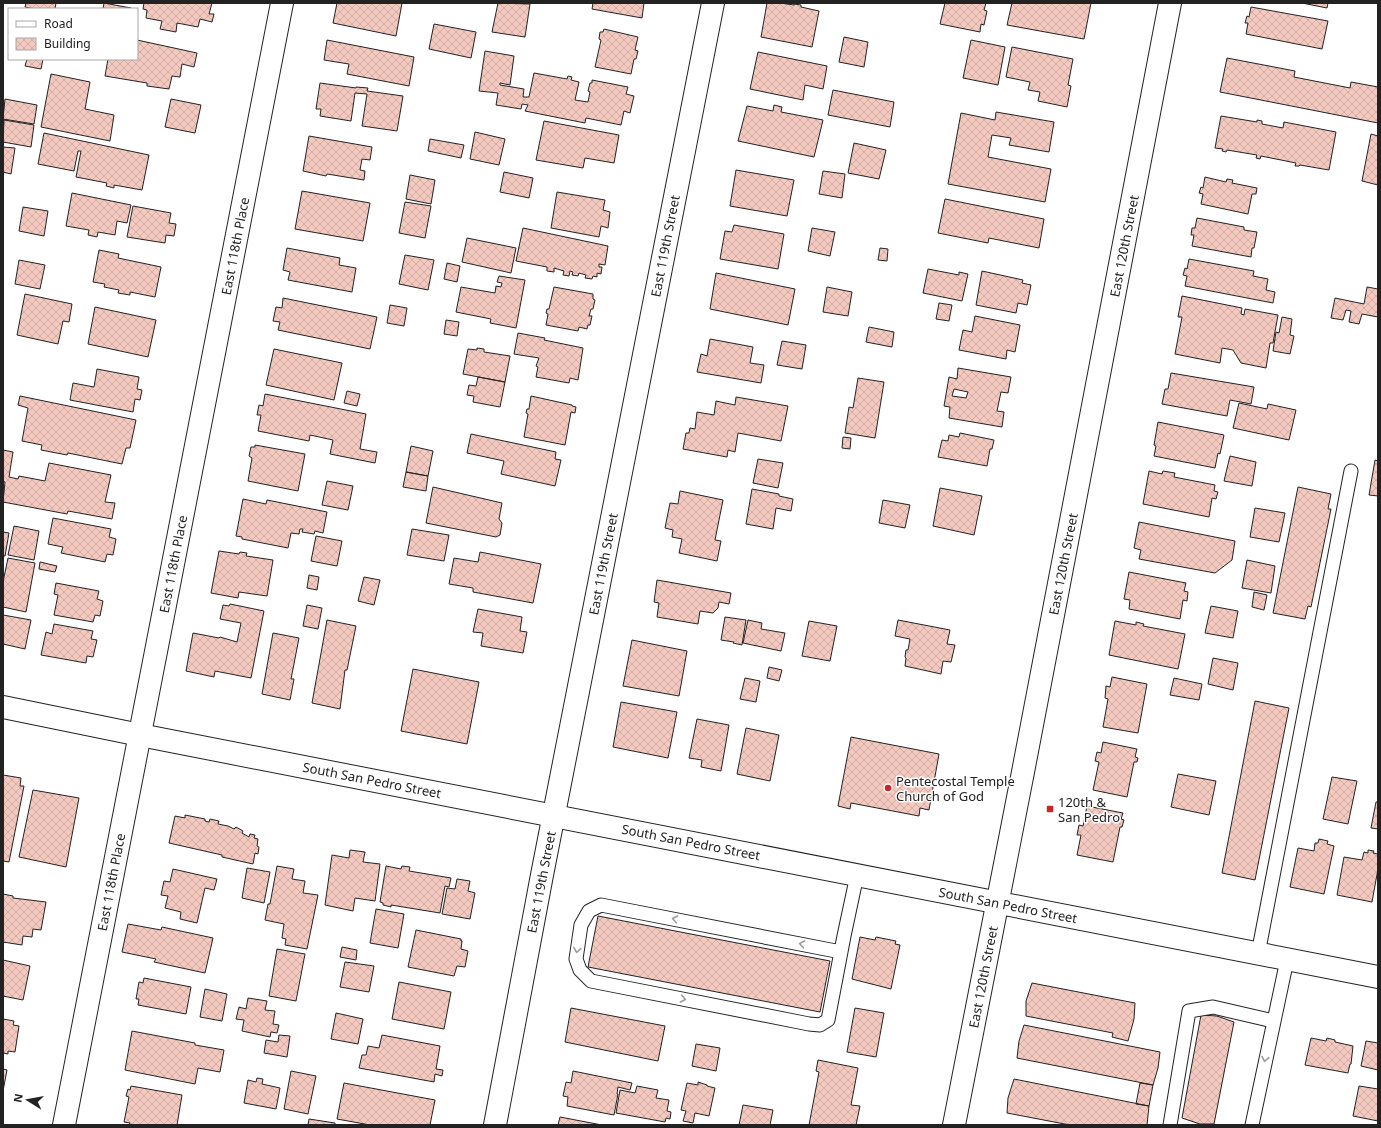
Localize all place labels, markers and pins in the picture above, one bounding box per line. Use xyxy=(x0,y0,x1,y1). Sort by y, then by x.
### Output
place label: Pentecostal Temple Church of God xyxy=(896,772,1015,805)
marker: Pentecostal Temple Church of God xyxy=(883,783,893,793)
place label: 120th & San Pedro xyxy=(1058,793,1120,826)
marker: 120th & San Pedro xyxy=(1045,804,1055,814)

